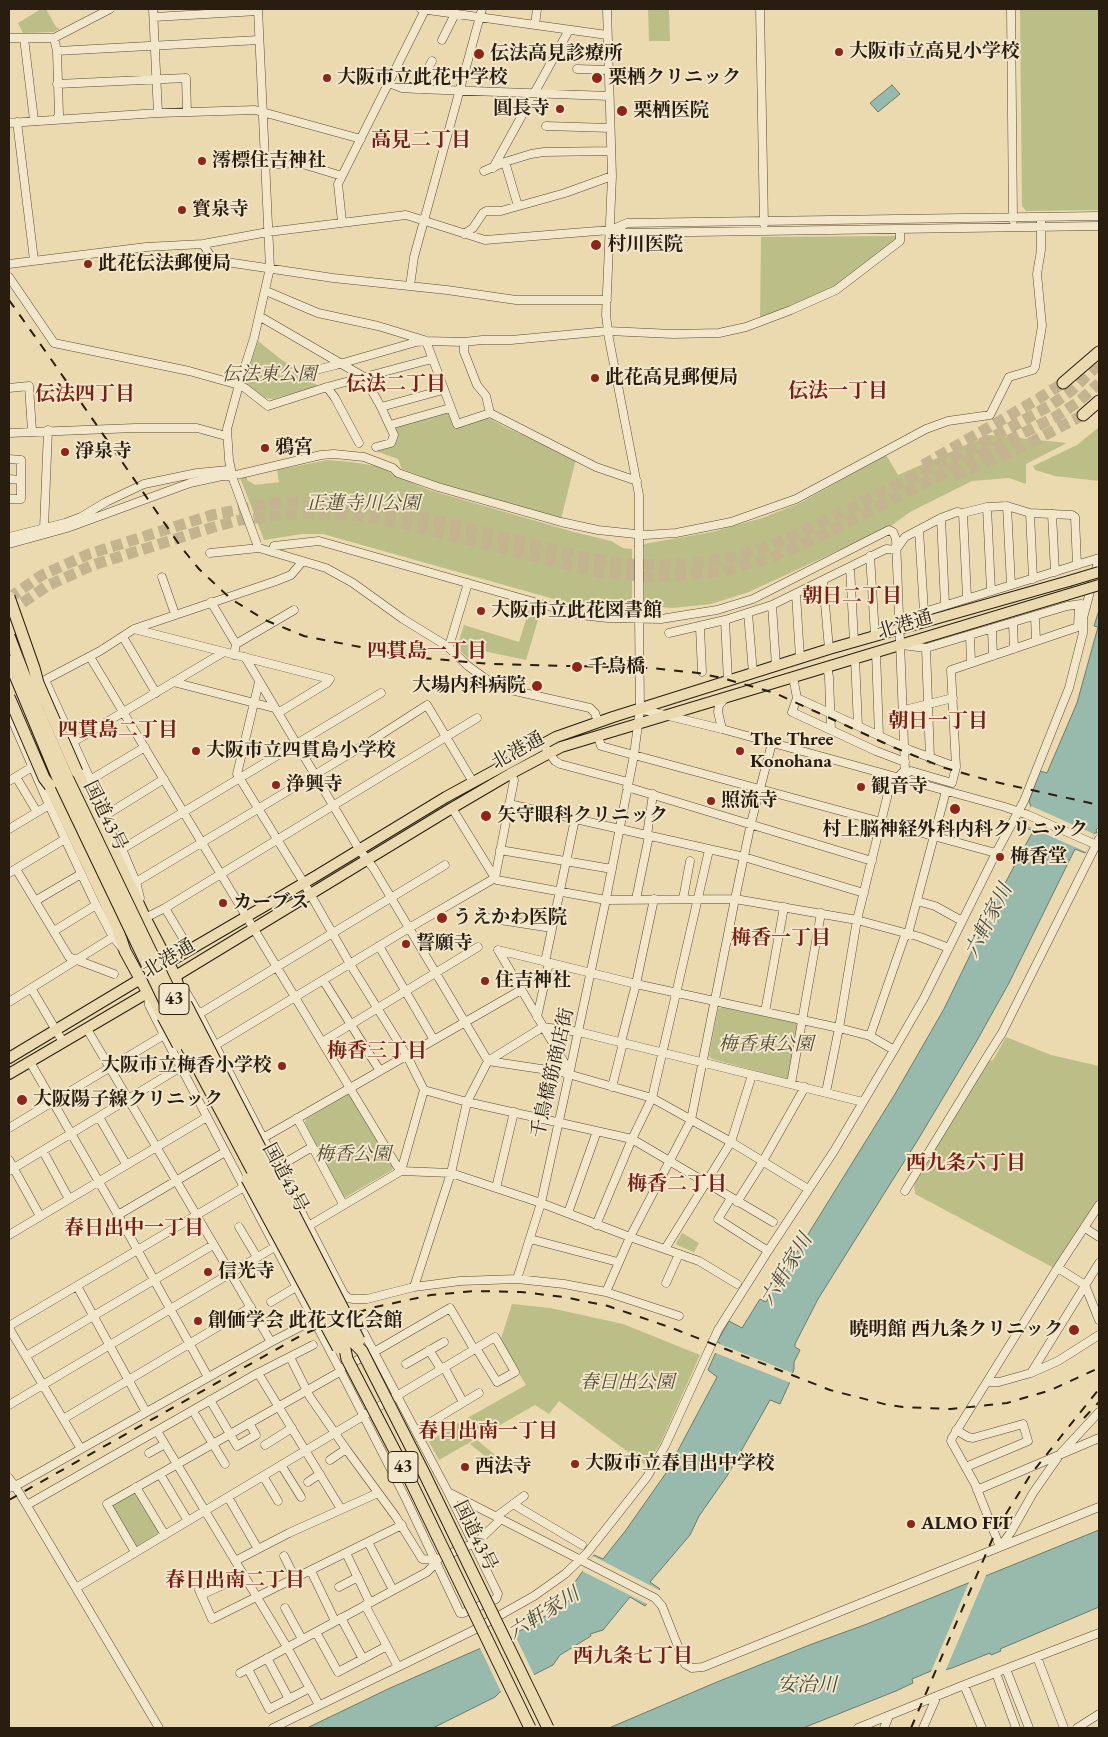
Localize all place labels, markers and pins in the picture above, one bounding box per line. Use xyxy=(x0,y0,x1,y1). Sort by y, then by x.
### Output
place label: 大阪市立高見小学校 xyxy=(849,41,1020,63)
place label: 伝法高見診療所 xyxy=(490,43,623,65)
marker: 大阪市立高見小学校 xyxy=(833,46,845,58)
marker: 伝法高見診療所 xyxy=(472,47,486,61)
place label: 大阪市立此花中学校 xyxy=(337,67,508,89)
place label: 栗栖クリニック xyxy=(608,67,741,89)
marker: 栗栖クリニック xyxy=(590,71,604,85)
marker: 大阪市立此花中学校 xyxy=(321,72,333,84)
place label: 圓長寺 xyxy=(493,98,550,120)
place label: 栗栖医院 xyxy=(633,100,709,122)
marker: 圓長寺 xyxy=(554,103,566,115)
marker: 栗栖医院 xyxy=(615,104,629,118)
place label: 澪標住吉神社 xyxy=(212,150,326,172)
marker: 澪標住吉神社 xyxy=(196,155,208,167)
place label: 寳泉寺 xyxy=(192,199,249,221)
marker: 寳泉寺 xyxy=(176,204,188,216)
place label: 村川医院 xyxy=(607,234,683,256)
marker: 村川医院 xyxy=(589,238,603,252)
place label: 此花伝法郵便局 xyxy=(98,253,231,275)
marker: 此花伝法郵便局 xyxy=(82,258,94,270)
place label: 此花高見郵便局 xyxy=(605,367,738,389)
marker: 此花高見郵便局 xyxy=(589,372,601,384)
place label: 鴉宮 xyxy=(275,437,313,459)
place label: 淨泉寺 xyxy=(75,441,132,463)
marker: 鴉宮 xyxy=(259,442,271,454)
marker: 淨泉寺 xyxy=(59,446,71,458)
place label: 大阪市立此花図書館 xyxy=(491,600,662,622)
marker: 大阪市立此花図書館 xyxy=(475,605,487,617)
place label: 千鳥橋 xyxy=(588,656,645,678)
marker: 千鳥橋 xyxy=(570,660,584,674)
place label: 大場内科病院 xyxy=(412,675,526,697)
marker: 大場内科病院 xyxy=(530,679,544,693)
place label: The Three Konohana xyxy=(750,729,834,773)
place label: 大阪市立四貫島小学校 xyxy=(206,740,396,762)
marker: 大阪市立四貫島小学校 xyxy=(190,745,202,757)
marker: The Three Konohana xyxy=(734,745,746,757)
place label: 浄興寺 xyxy=(286,774,343,796)
place label: 観音寺 xyxy=(871,776,928,798)
marker: 浄興寺 xyxy=(270,779,282,791)
marker: 観音寺 xyxy=(855,781,867,793)
place label: 照流寺 xyxy=(721,790,778,812)
marker: 照流寺 xyxy=(705,795,717,807)
marker: 村上脳神経外科内科クリニック xyxy=(948,802,962,816)
place label: 矢守眼科クリニック xyxy=(497,805,668,827)
marker: 矢守眼科クリニック xyxy=(479,809,493,823)
place label: 村上脳神経外科内科クリニック xyxy=(822,819,1088,841)
place label: 梅香堂 xyxy=(1010,846,1067,868)
marker: 梅香堂 xyxy=(994,851,1006,863)
place label: カーブス xyxy=(233,892,309,914)
marker: カーブス xyxy=(217,897,229,909)
place label: うえかわ医院 xyxy=(453,907,567,929)
marker: うえかわ医院 xyxy=(435,911,449,925)
place label: 誓願寺 xyxy=(416,933,473,955)
marker: 誓願寺 xyxy=(400,938,412,950)
place label: 住吉神社 xyxy=(495,970,571,992)
marker: 住吉神社 xyxy=(479,975,491,987)
place label: 大阪市立梅香小学校 xyxy=(101,1055,272,1077)
marker: 大阪市立梅香小学校 xyxy=(276,1060,288,1072)
place label: 大阪陽子線クリニック xyxy=(33,1089,223,1111)
marker: 大阪陽子線クリニック xyxy=(15,1093,29,1107)
place label: 信光寺 xyxy=(218,1261,275,1283)
marker: 信光寺 xyxy=(202,1266,214,1278)
place label: 創価学会 此花文化会館 xyxy=(208,1310,403,1332)
marker: 創価学会 此花文化会館 xyxy=(192,1315,204,1327)
place label: 暁明館 西九条クリニック xyxy=(849,1319,1063,1341)
marker: 暁明館 西九条クリニック xyxy=(1067,1323,1081,1337)
place label: 大阪市立春日出中学校 xyxy=(585,1453,775,1475)
place label: 西法寺 xyxy=(475,1456,532,1478)
marker: 大阪市立春日出中学校 xyxy=(569,1458,581,1470)
marker: 西法寺 xyxy=(459,1461,471,1473)
place label: ALMO FIT xyxy=(921,1513,1012,1535)
marker: ALMO FIT xyxy=(905,1518,917,1530)

